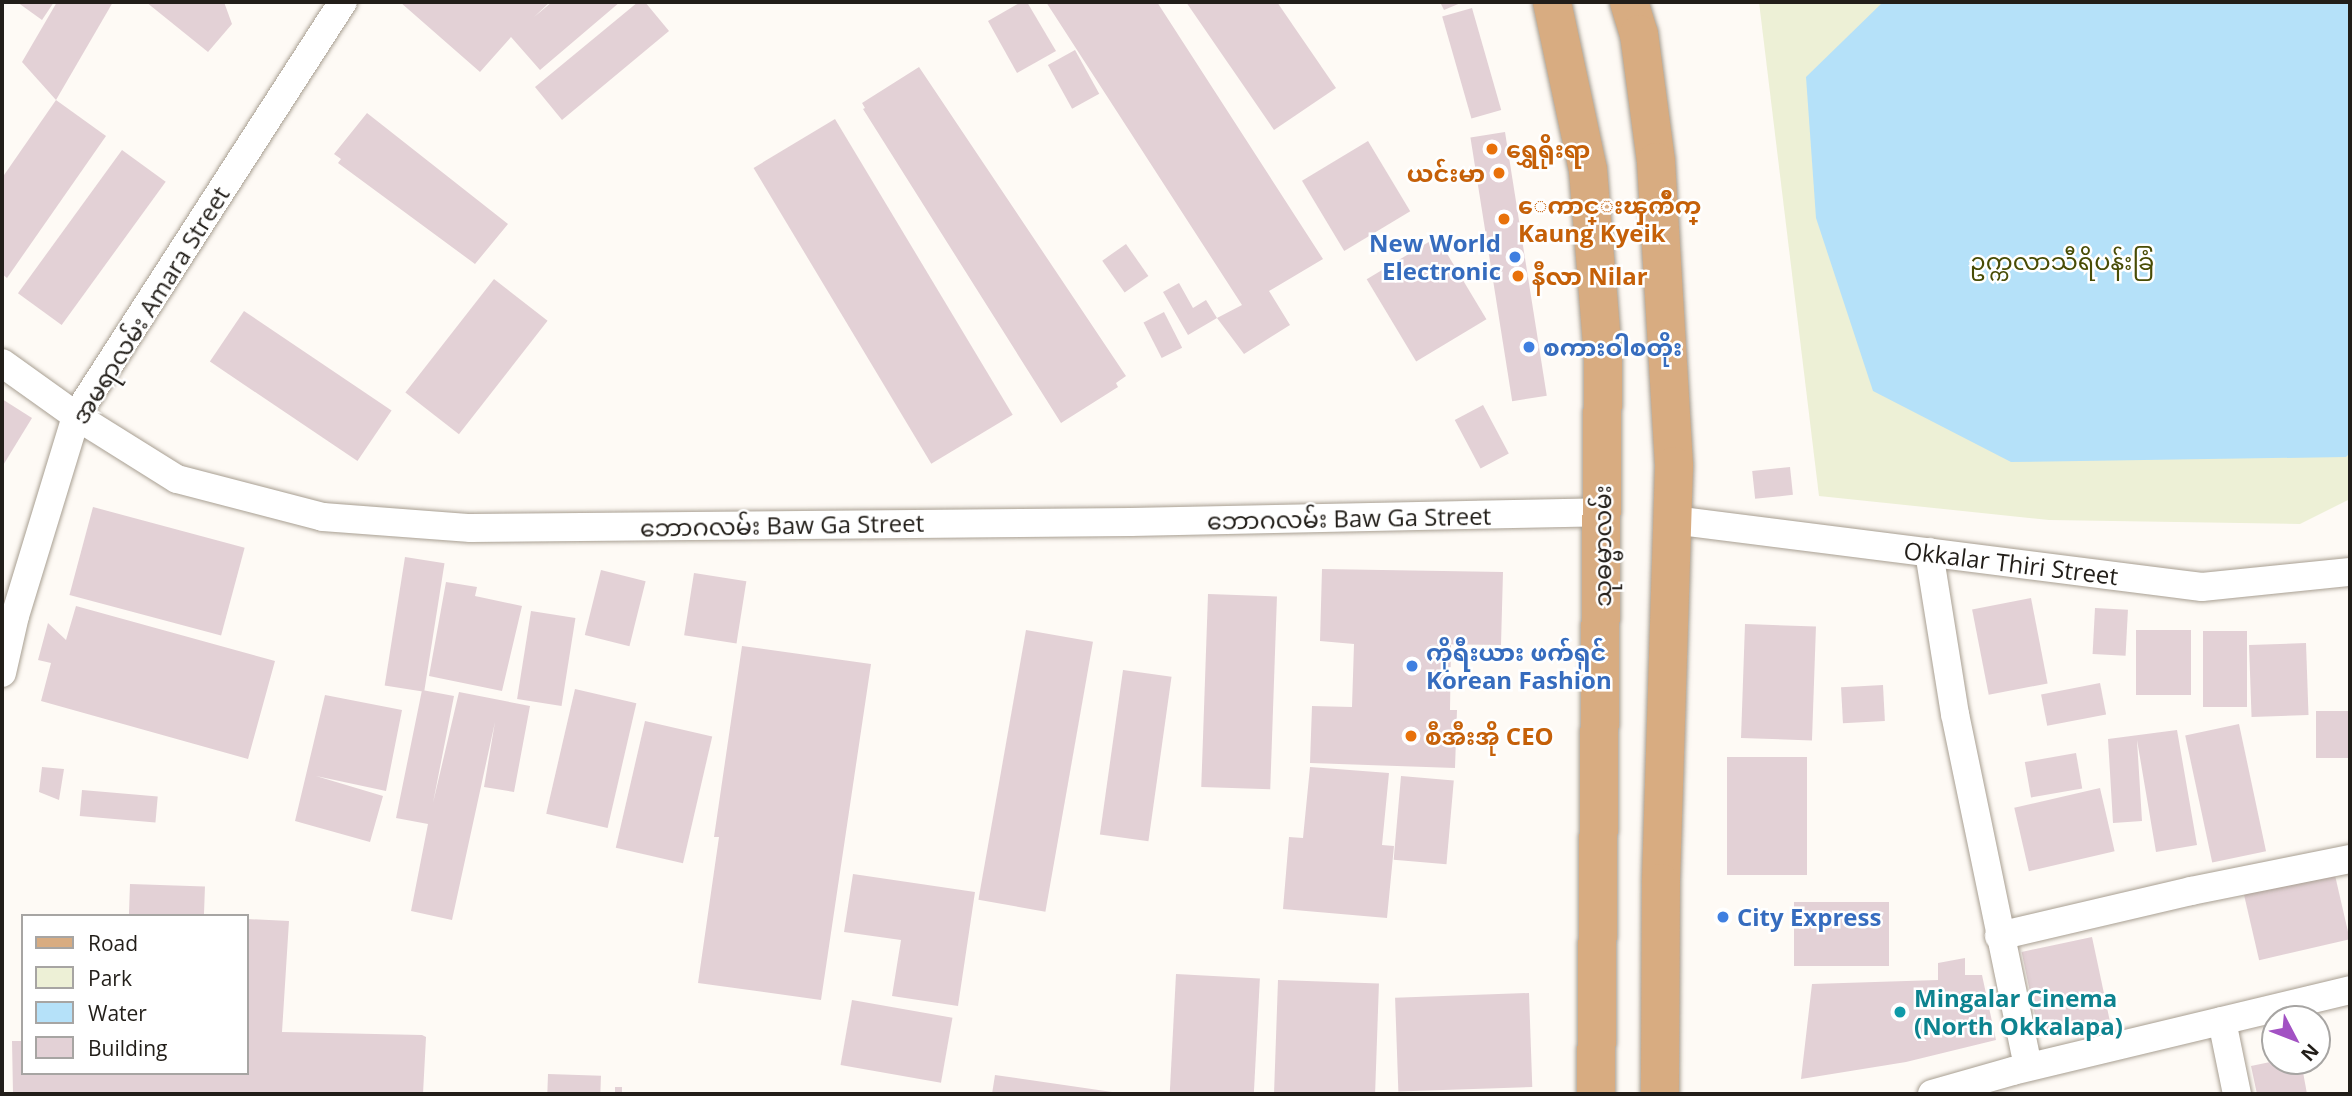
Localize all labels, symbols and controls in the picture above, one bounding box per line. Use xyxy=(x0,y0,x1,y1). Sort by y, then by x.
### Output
place label: ရွှေရိုးရာ xyxy=(1506,135,1590,163)
marker: ရွှေရိုးရာ xyxy=(1484,141,1500,157)
place label: ယင်းမာ xyxy=(1407,159,1485,187)
marker: ယင်းမာ xyxy=(1491,165,1507,181)
street label: အမရာလမ်း Amara Street xyxy=(65,181,235,429)
place label: ေကာင္းၾကိဳက္ Kaung Kyeik xyxy=(1518,191,1701,247)
marker: ေကာင္းၾကိဳက္ Kaung Kyeik xyxy=(1496,211,1512,227)
place label: New World Electronic xyxy=(1369,229,1501,285)
park label: ဥက္ကလာသီရိပန်းခြံ xyxy=(1970,247,2154,275)
marker: New World Electronic xyxy=(1507,249,1523,265)
place label: နီလာ Nilar xyxy=(1532,262,1648,290)
marker: နီလာ Nilar xyxy=(1510,268,1526,284)
place label: စကားဝါစတိုး xyxy=(1543,333,1682,361)
marker: စကားဝါစတိုး xyxy=(1521,339,1537,355)
street label: သုဓမ္မာလမ်း xyxy=(1588,485,1616,607)
street label: ဘောဂလမ်း Baw Ga Street xyxy=(1207,501,1491,535)
street label: ဘောဂလမ်း Baw Ga Street xyxy=(640,508,924,542)
street label: Okkalar Thiri Street xyxy=(1902,536,2120,590)
place label: ကိုရီးယား ဖက်ရှင် Korean Fashion xyxy=(1426,638,1612,694)
marker: ကိုရီးယား ဖက်ရှင် Korean Fashion xyxy=(1404,658,1420,674)
place label: စီအီးအို CEO xyxy=(1425,722,1554,750)
marker: စီအီးအို CEO xyxy=(1403,728,1419,744)
place label: City Express xyxy=(1737,903,1881,931)
marker: City Express xyxy=(1715,909,1731,925)
legend xyxy=(21,914,248,1075)
text: Road xyxy=(88,929,138,957)
text: Park xyxy=(88,964,132,992)
place label: Mingalar Cinema (North Okkalapa) xyxy=(1914,984,2123,1040)
text: Water xyxy=(88,999,147,1027)
marker: Mingalar Cinema (North Okkalapa) xyxy=(1892,1004,1908,1020)
north arrow xyxy=(2261,1005,2331,1075)
text: Building xyxy=(88,1034,167,1062)
text: N xyxy=(2295,1038,2325,1067)

